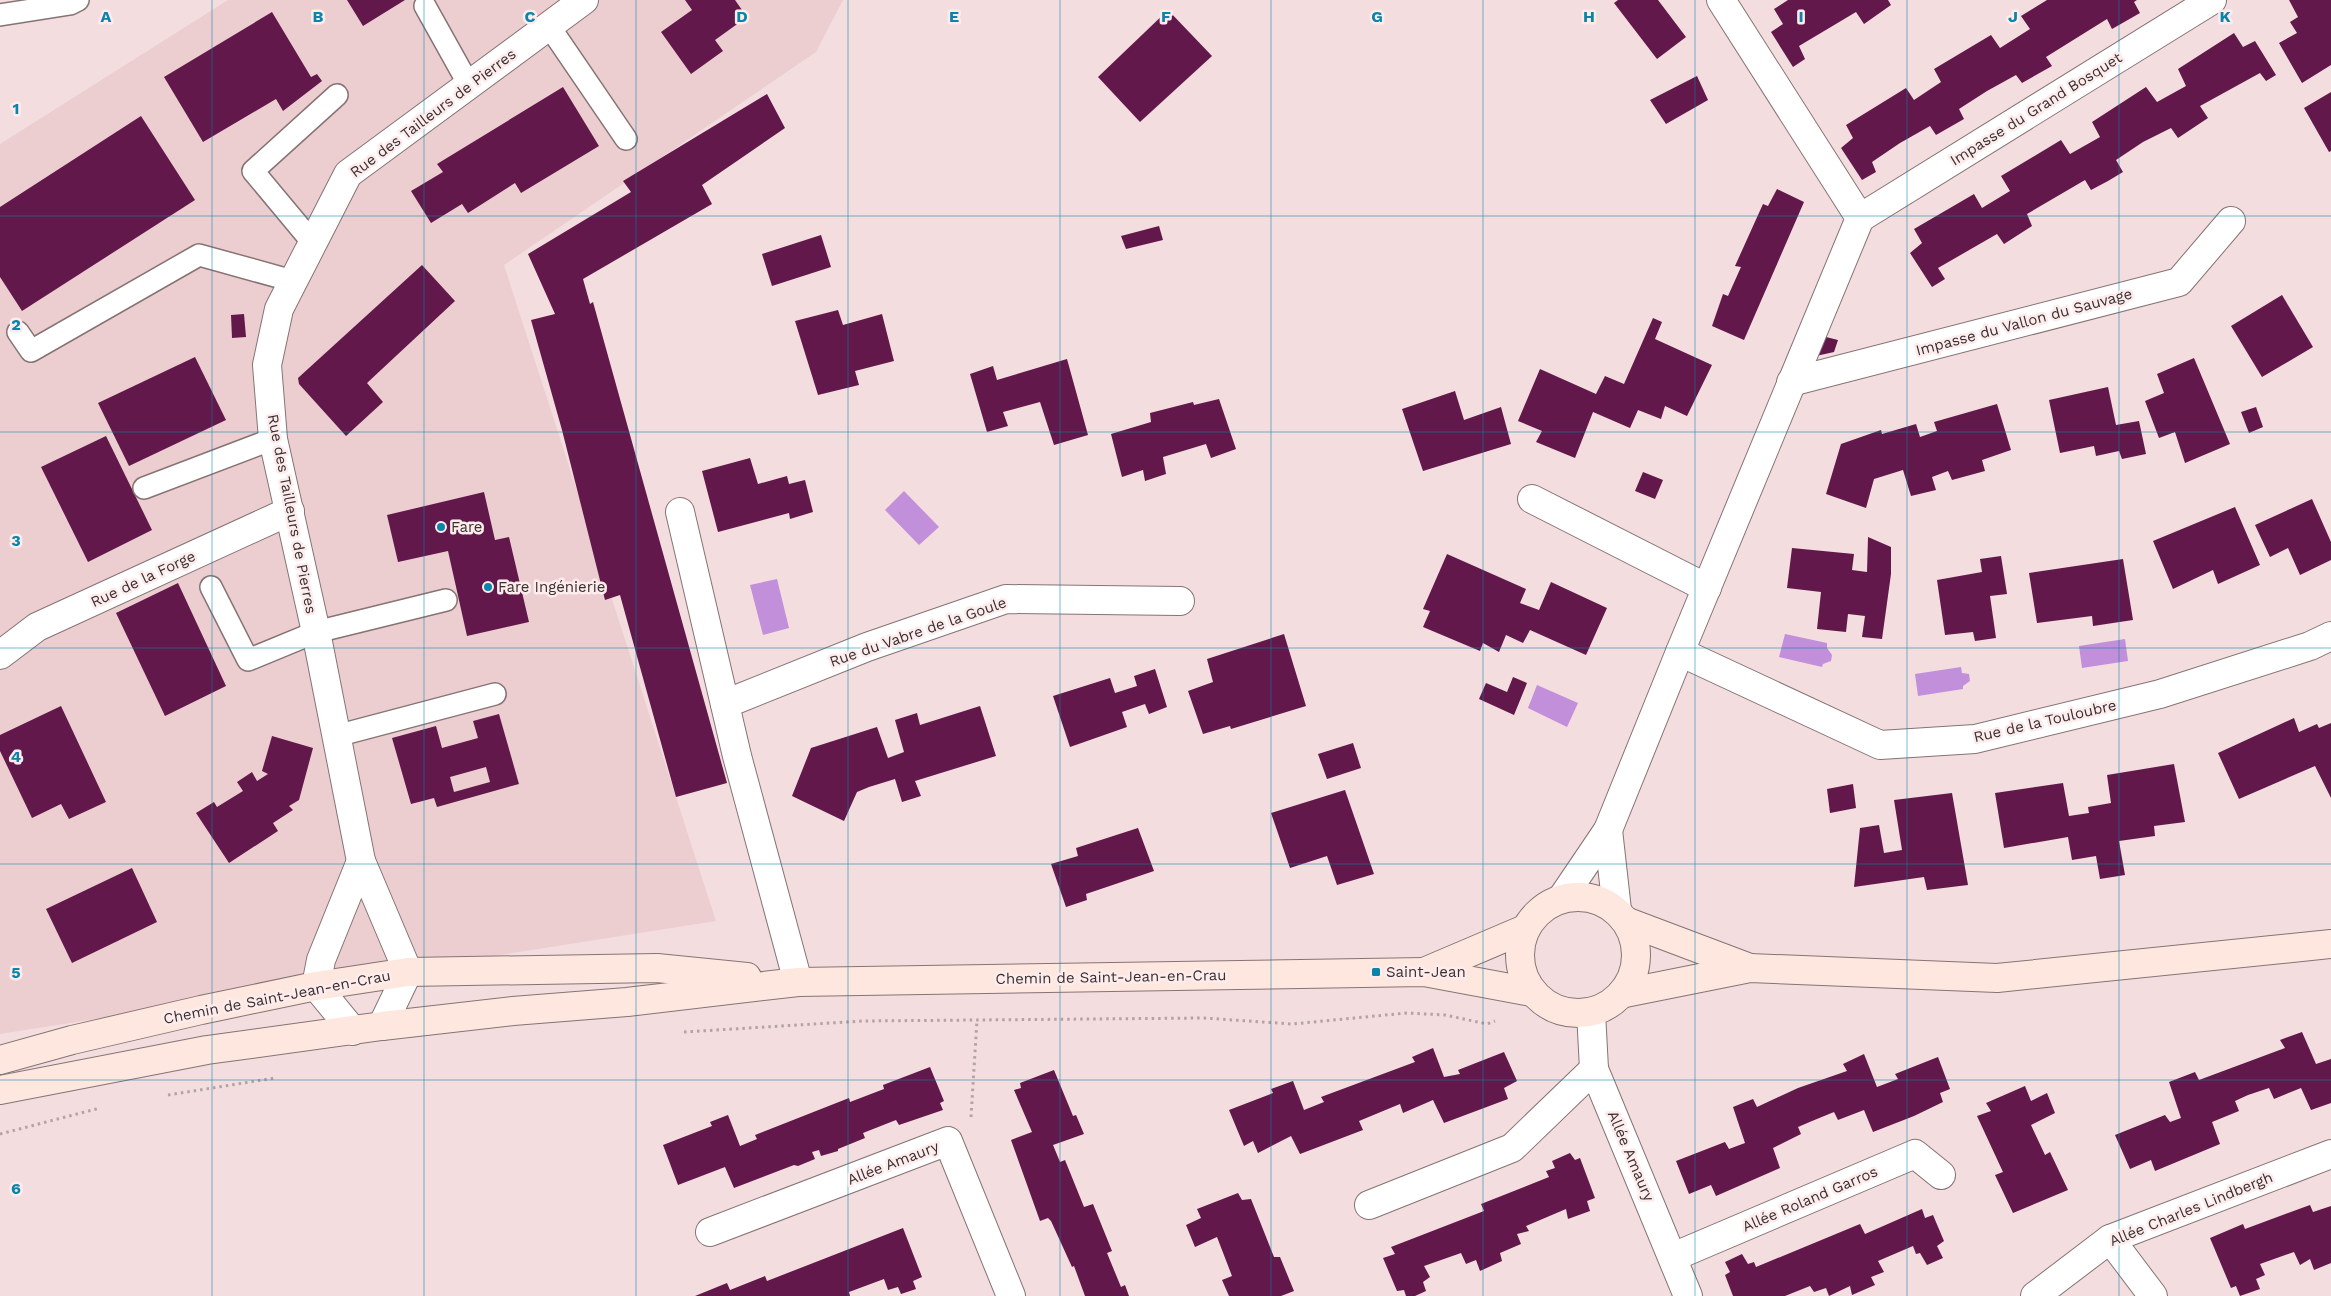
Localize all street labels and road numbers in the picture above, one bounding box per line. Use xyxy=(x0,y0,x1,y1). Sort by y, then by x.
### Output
street label: Rue des Tailleurs de Pierres xyxy=(347,45,520,181)
street label: Impasse du Grand Bosquet xyxy=(1947,48,2126,169)
street label: Impasse du Vallon du Sauvage xyxy=(1914,284,2134,360)
street label: Rue des Tailleurs de Pierres xyxy=(264,413,320,615)
street label: Rue de la Forge xyxy=(88,547,198,611)
street label: Rue du Vabre de la Goule xyxy=(827,593,1009,671)
street label: Rue de la Touloubre xyxy=(1972,696,2118,746)
street label: Chemin de Saint-Jean-en-Crau xyxy=(162,966,392,1028)
street label: Chemin de Saint-Jean-en-Crau xyxy=(995,966,1227,988)
street label: Allée Amaury xyxy=(1604,1108,1658,1204)
street label: Allée Amaury xyxy=(845,1137,942,1189)
street label: Allée Roland Garros xyxy=(1740,1162,1881,1236)
street label: Allée Charles Lindbergh xyxy=(2107,1168,2275,1250)

